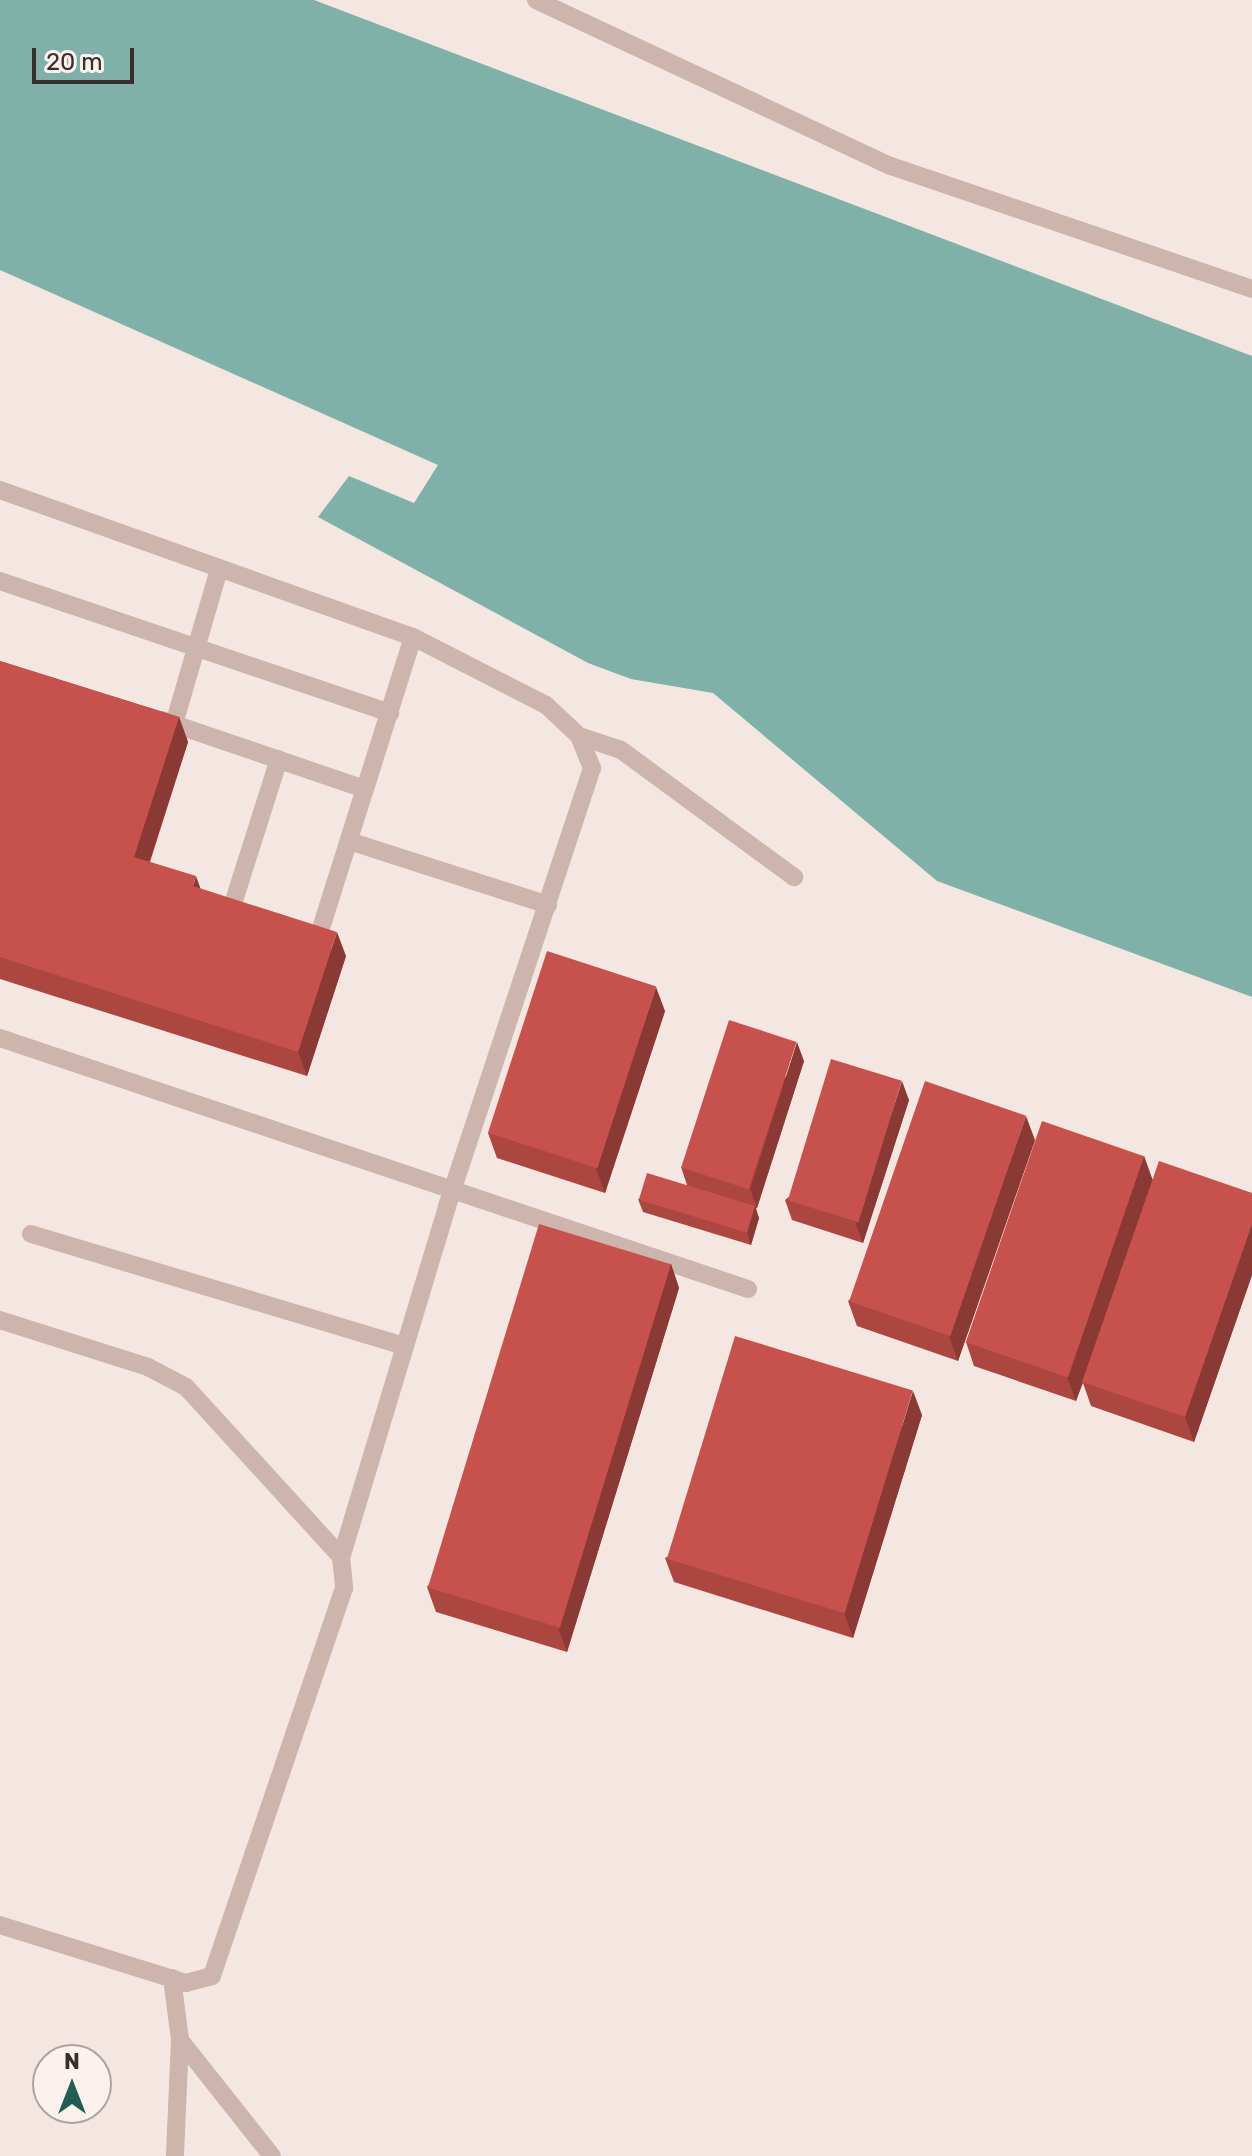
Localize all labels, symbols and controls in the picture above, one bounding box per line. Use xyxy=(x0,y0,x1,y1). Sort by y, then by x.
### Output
scale bar xyxy=(36,32,138,82)
text: 20 m xyxy=(46,48,103,76)
north arrow xyxy=(32,2044,112,2124)
text: N xyxy=(64,2048,80,2075)

